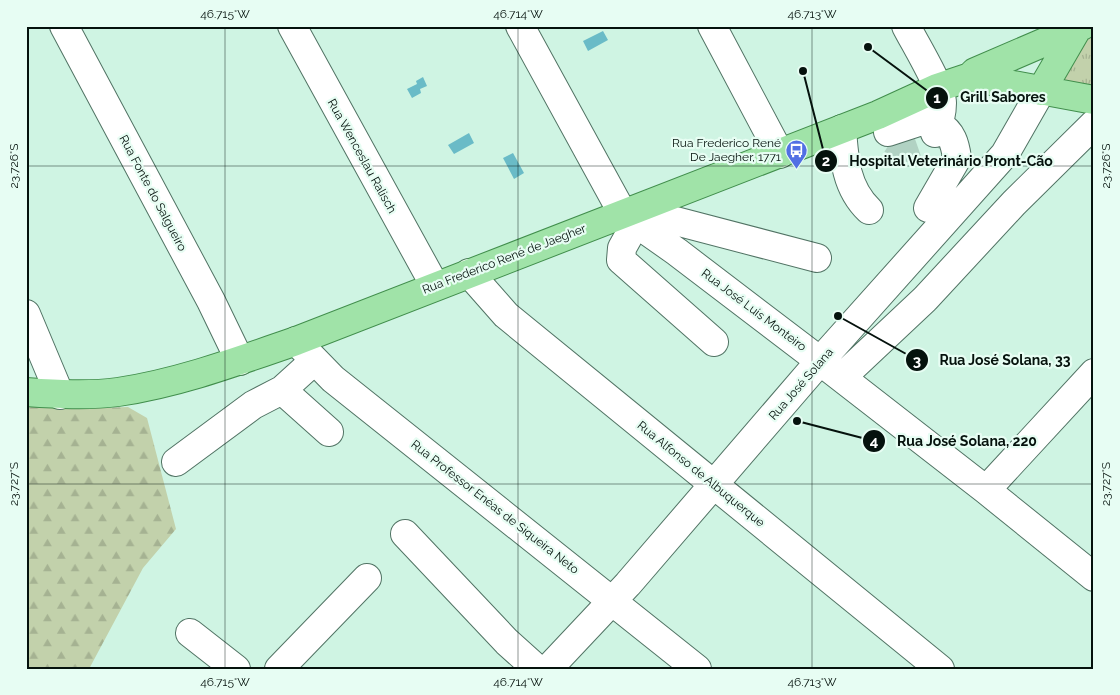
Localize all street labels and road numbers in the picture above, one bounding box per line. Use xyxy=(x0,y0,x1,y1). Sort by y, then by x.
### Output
street label: Rua Wenceslau Ralisch xyxy=(325,96,399,216)
street label: Rua Fonte do Salgueiro xyxy=(116,133,190,253)
street label: Rua Frederico René de Jaegher xyxy=(420,221,589,297)
street label: Rua José Luis Monteiro xyxy=(699,266,809,354)
street label: Rua José Solana xyxy=(766,345,836,423)
street label: Rua Alfonso de Albuquerque xyxy=(635,418,767,530)
street label: Rua Professor Enéas de Siqueira Neto xyxy=(408,437,582,577)

